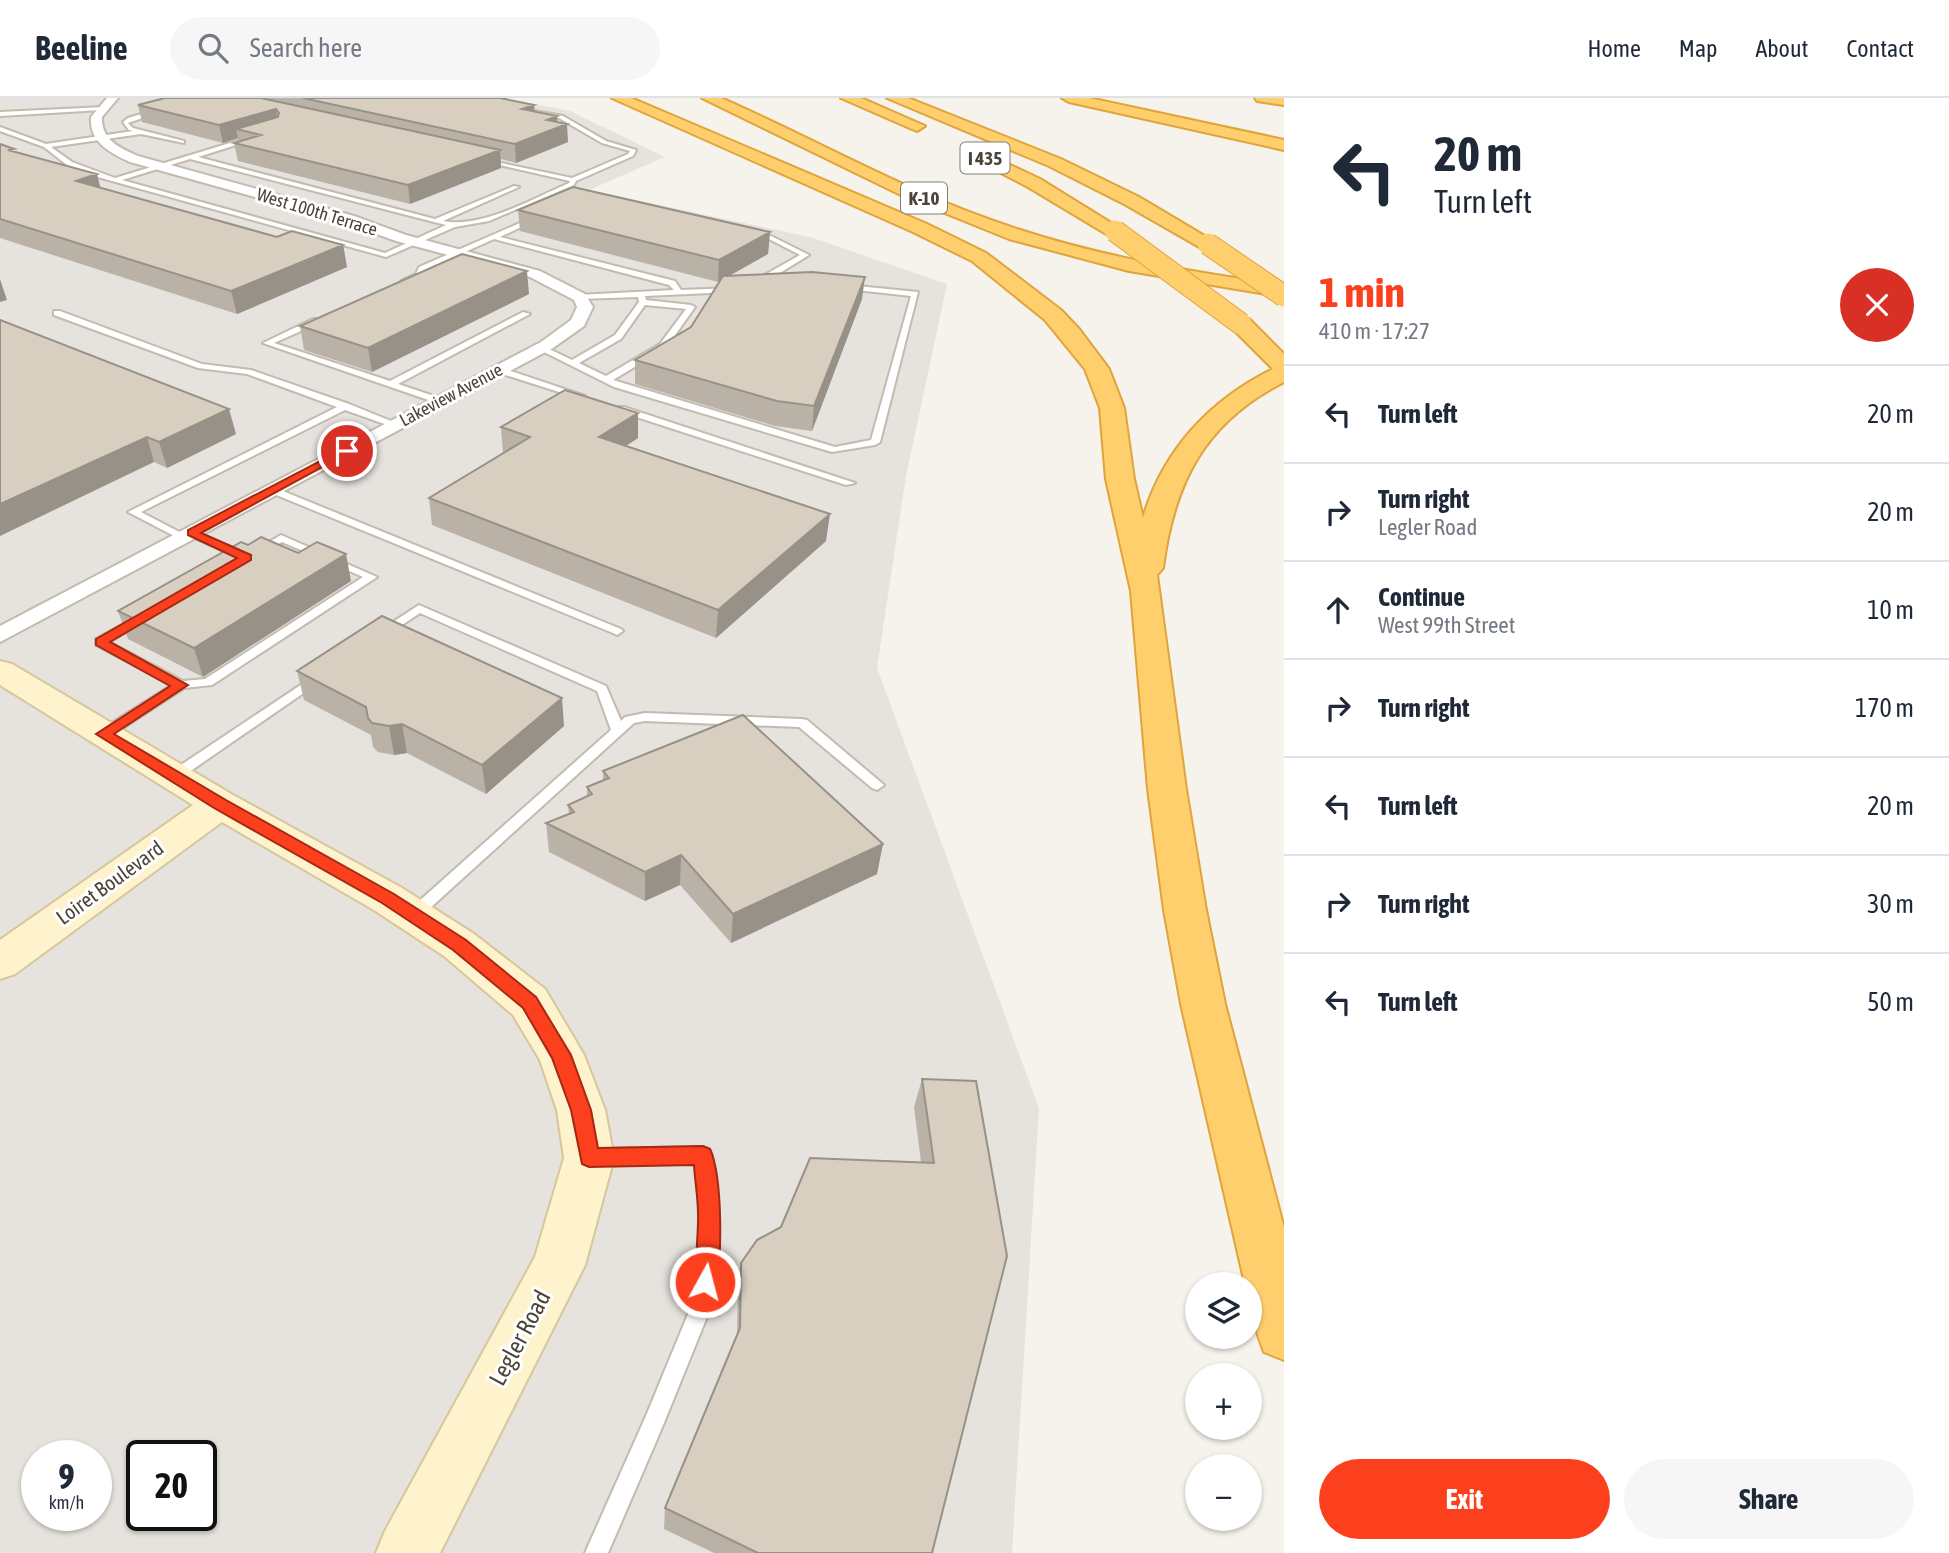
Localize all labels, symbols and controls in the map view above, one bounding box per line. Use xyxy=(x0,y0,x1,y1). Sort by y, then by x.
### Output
search box xyxy=(170,17,660,80)
text: Beeline xyxy=(35,29,128,67)
icon: search xyxy=(194,29,232,67)
text: Search here xyxy=(250,33,362,63)
text: Home xyxy=(1587,35,1641,62)
text: Map xyxy=(1679,35,1717,62)
text: About xyxy=(1755,35,1808,62)
text: Contact xyxy=(1846,35,1914,62)
text: 20 m xyxy=(1434,125,1522,181)
icon: left xyxy=(1319,126,1410,217)
road number: I 435 xyxy=(960,142,1010,174)
street label: West 100th Terrace xyxy=(254,183,380,240)
road number: K-10 xyxy=(901,183,947,214)
text: Turn left xyxy=(1434,183,1532,220)
text: 1 min xyxy=(1319,268,1405,316)
button: close xyxy=(1840,268,1914,342)
text: 410 m · 17:27 xyxy=(1319,318,1430,344)
street label: Lakeview Avenue xyxy=(396,359,506,430)
icon: left xyxy=(1319,395,1357,433)
text: Turn left xyxy=(1378,399,1458,429)
text: 20 m xyxy=(1867,399,1914,429)
pin xyxy=(317,421,377,481)
icon: arrive xyxy=(328,432,366,470)
text: Turn right xyxy=(1378,484,1469,514)
icon: right xyxy=(1319,493,1357,531)
text: 20 m xyxy=(1867,497,1914,527)
text: Legler Road xyxy=(1378,514,1477,540)
text: Continue xyxy=(1378,582,1465,612)
icon: ahead xyxy=(1319,591,1357,629)
text: 10 m xyxy=(1867,595,1914,625)
text: West 99th Street xyxy=(1378,612,1515,638)
icon: right xyxy=(1319,689,1357,727)
text: Turn right xyxy=(1378,693,1469,723)
text: 170 m xyxy=(1855,693,1914,723)
icon: left xyxy=(1319,787,1357,825)
text: Turn left xyxy=(1378,791,1458,821)
text: 20 m xyxy=(1867,791,1914,821)
street label: Loiret Boulevard xyxy=(51,835,168,929)
icon: right xyxy=(1319,885,1357,923)
text: Turn right xyxy=(1378,889,1469,919)
text: 30 m xyxy=(1867,889,1914,919)
icon: left xyxy=(1319,983,1357,1021)
text: Turn left xyxy=(1378,987,1458,1017)
text: 50 m xyxy=(1867,987,1914,1017)
position arrow xyxy=(668,1245,742,1319)
map controls xyxy=(1185,1272,1262,1531)
button: layers xyxy=(1185,1272,1262,1349)
street label: Legler Road xyxy=(483,1286,556,1390)
button: + xyxy=(1185,1363,1262,1440)
speed limit sign: 20 xyxy=(126,1440,217,1531)
button: − xyxy=(1185,1454,1262,1531)
text: 9 xyxy=(58,1456,75,1496)
button: Exit xyxy=(1319,1459,1610,1539)
button: Share xyxy=(1624,1459,1914,1539)
text: km/h xyxy=(49,1492,84,1513)

